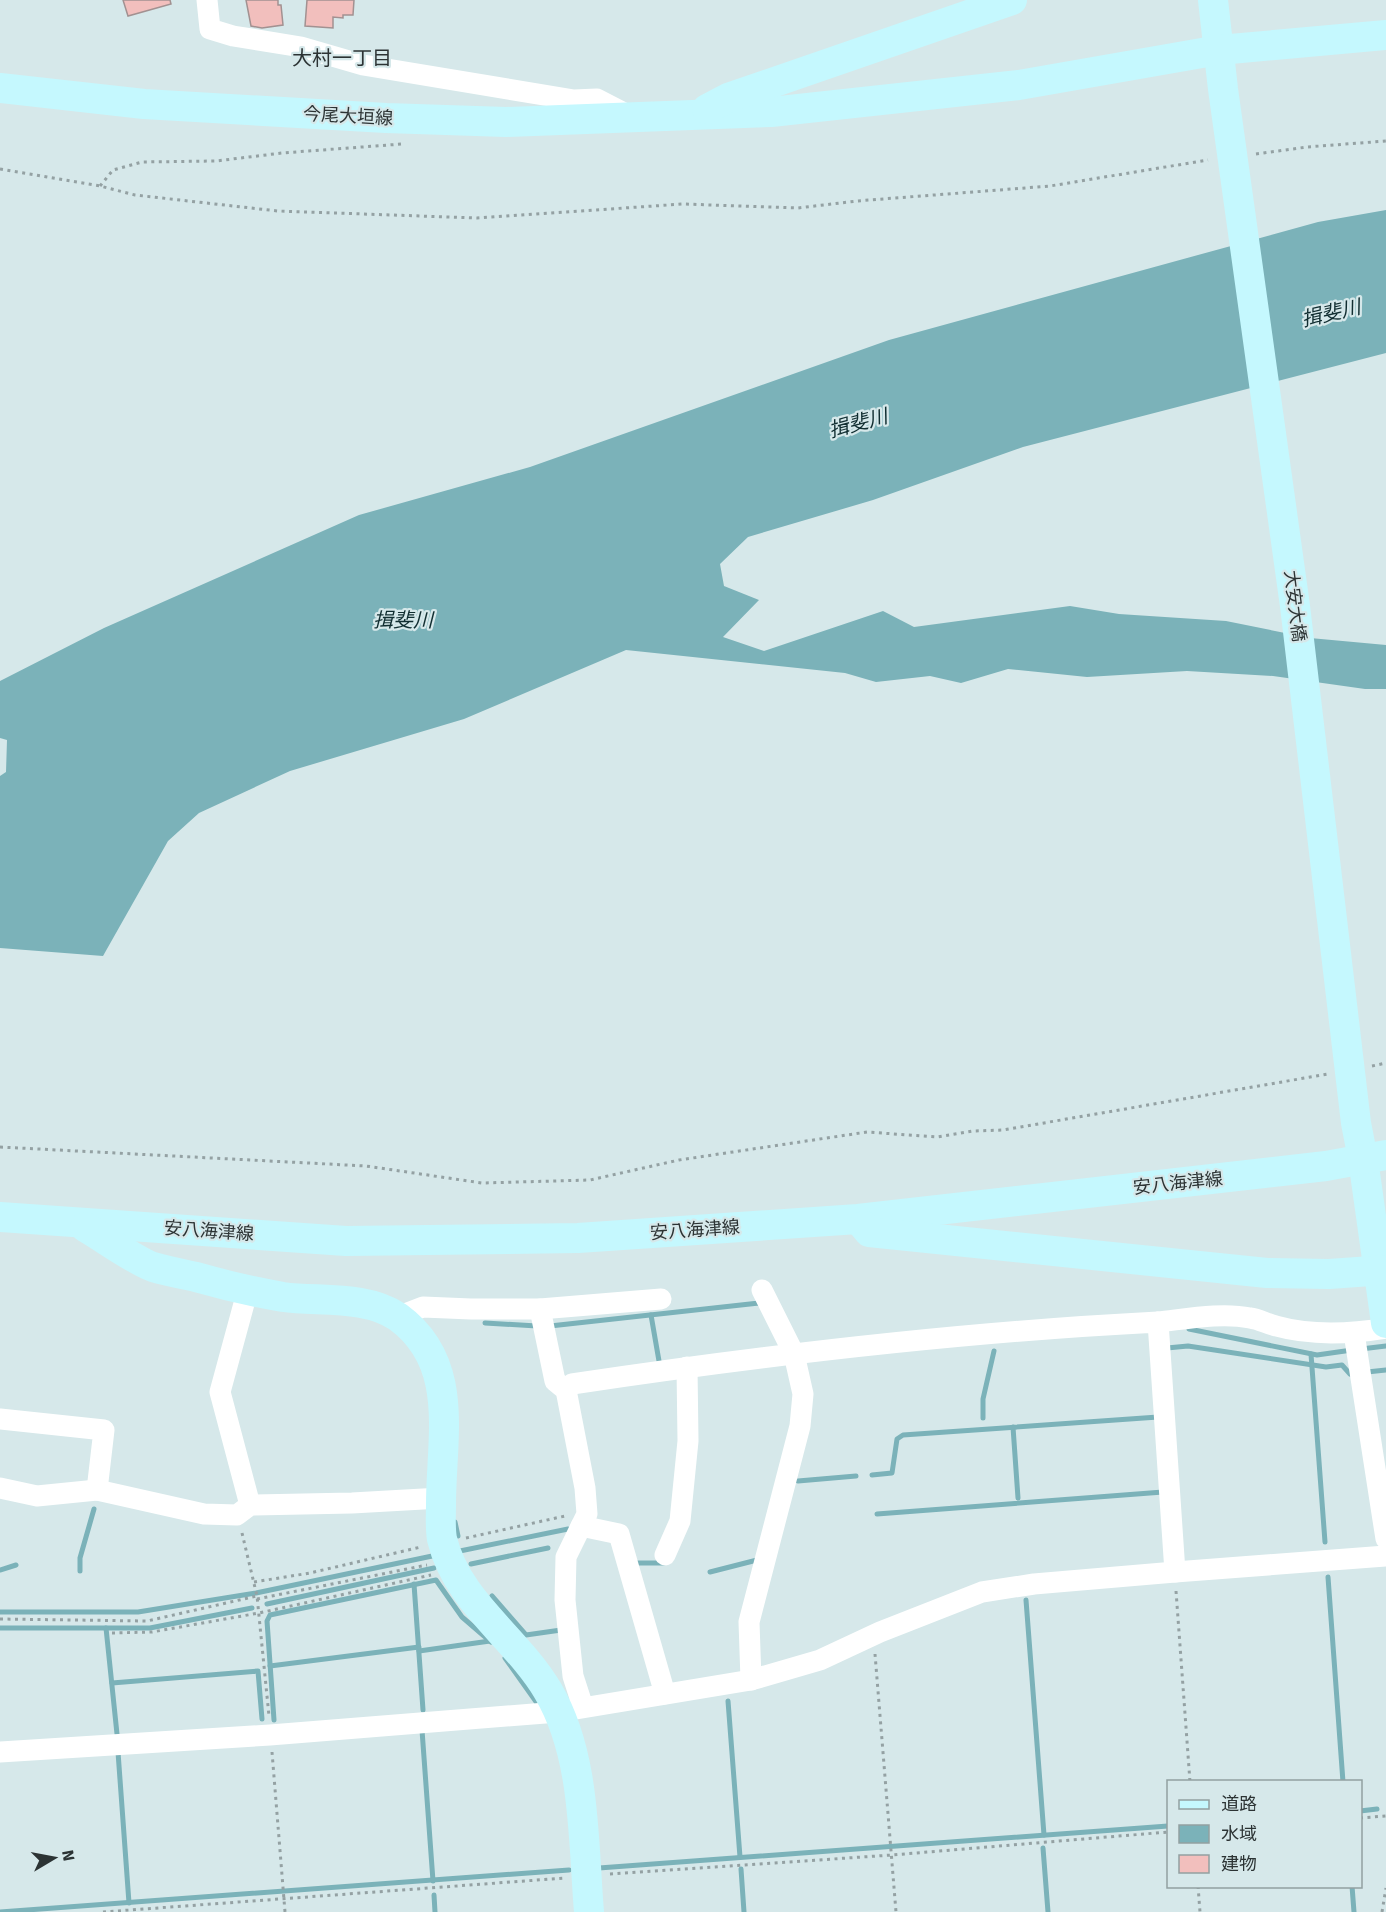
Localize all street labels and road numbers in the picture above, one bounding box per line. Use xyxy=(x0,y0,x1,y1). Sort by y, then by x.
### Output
street label: 今尾大垣線 xyxy=(302,103,394,129)
street label: 大安大橋 xyxy=(1280,569,1310,643)
street label: 安八海津線 xyxy=(1132,1167,1224,1199)
street label: 安八海津線 xyxy=(649,1216,741,1244)
street label: 安八海津線 xyxy=(163,1217,255,1245)

